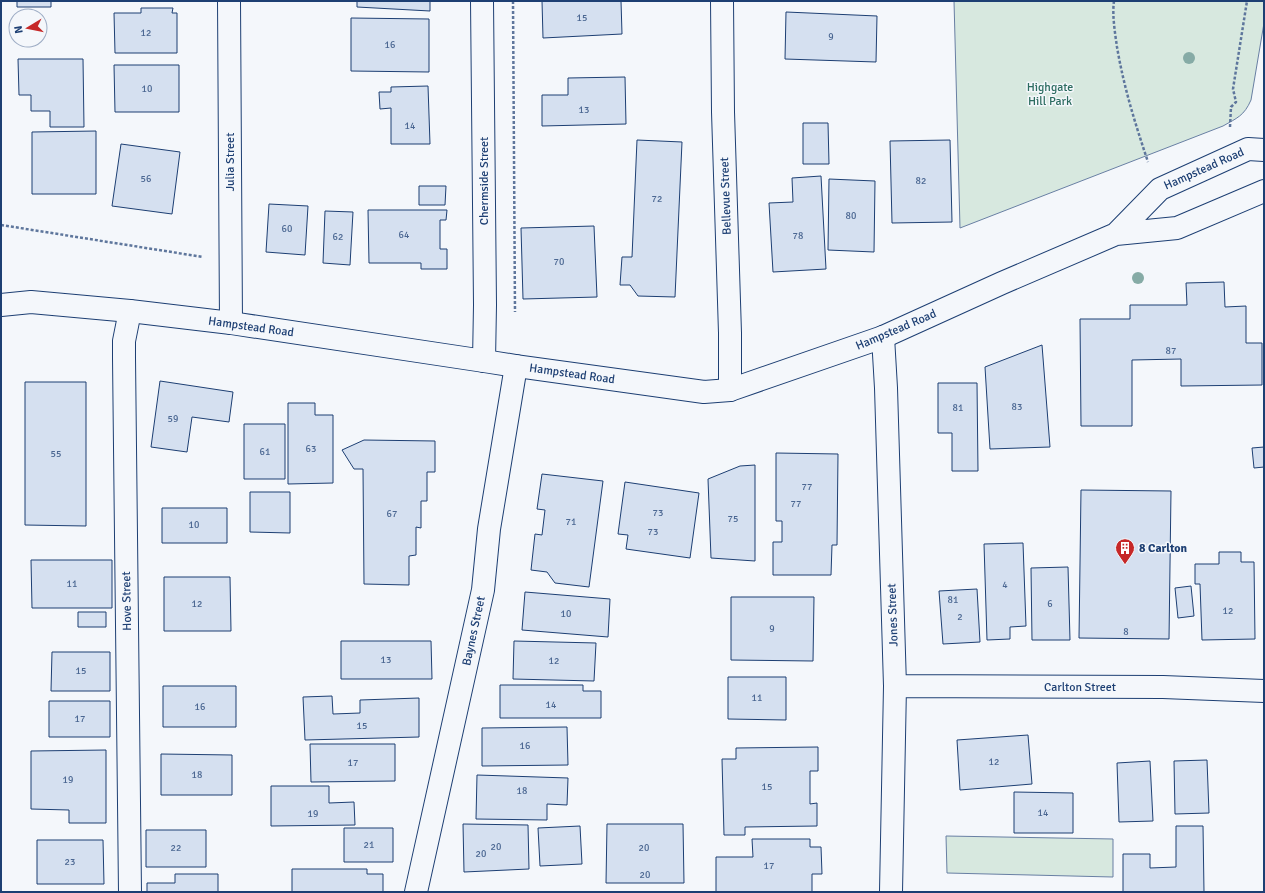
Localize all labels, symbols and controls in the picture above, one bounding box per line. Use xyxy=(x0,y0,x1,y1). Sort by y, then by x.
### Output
north arrow xyxy=(8,8,48,48)
house number: 15 xyxy=(577,12,587,24)
text: N xyxy=(12,25,26,35)
house number: 12 xyxy=(141,27,151,39)
house number: 9 xyxy=(828,31,834,43)
house number: 16 xyxy=(385,39,395,51)
park label: Highgate Hill Park xyxy=(1027,80,1073,109)
house number: 10 xyxy=(142,83,152,95)
house number: 13 xyxy=(579,104,589,116)
house number: 14 xyxy=(405,120,416,132)
street label: Julia Street xyxy=(223,133,238,191)
street label: Chermside Street xyxy=(477,137,492,225)
street label: Hampstead Road xyxy=(1162,145,1246,193)
street label: Bellevue Street xyxy=(717,157,735,235)
house number: 56 xyxy=(141,173,151,185)
house number: 82 xyxy=(916,175,926,187)
house number: 72 xyxy=(652,193,662,205)
house number: 80 xyxy=(846,210,856,222)
house number: 60 xyxy=(282,223,292,235)
house number: 64 xyxy=(399,229,410,241)
house number: 78 xyxy=(793,230,803,242)
house number: 62 xyxy=(333,231,343,243)
house number: 70 xyxy=(554,256,564,268)
street label: Hampstead Road xyxy=(853,306,939,354)
street label: Hampstead Road xyxy=(207,314,295,340)
house number: 87 xyxy=(1166,345,1176,357)
street label: Hampstead Road xyxy=(528,361,616,387)
house number: 83 xyxy=(1012,401,1022,413)
house number: 81 xyxy=(953,402,963,414)
house number: 59 xyxy=(168,413,178,425)
house number: 63 xyxy=(306,443,316,455)
house number: 61 xyxy=(260,446,270,458)
house number: 55 xyxy=(51,448,61,460)
house number: 77 xyxy=(802,481,812,493)
house number: 77 xyxy=(791,498,801,510)
house number: 73 xyxy=(653,507,663,519)
house number: 67 xyxy=(387,508,397,520)
house number: 75 xyxy=(728,513,738,525)
house number: 71 xyxy=(566,516,576,528)
house number: 10 xyxy=(189,519,199,531)
house number: 73 xyxy=(648,526,658,538)
building icon: 8 Carlton xyxy=(1114,537,1136,565)
place label: 8 Carlton xyxy=(1139,541,1188,556)
street label: Hove Street xyxy=(119,571,135,631)
house number: 11 xyxy=(67,578,77,590)
house number: 4 xyxy=(1002,579,1008,591)
street label: Jones Street xyxy=(884,583,902,647)
house number: 81 xyxy=(948,594,958,606)
street label: Baynes Street xyxy=(459,595,489,667)
house number: 12 xyxy=(192,598,202,610)
house number: 6 xyxy=(1047,598,1053,610)
house number: 12 xyxy=(1223,605,1233,617)
house number: 10 xyxy=(561,608,571,620)
house number: 2 xyxy=(957,611,963,623)
house number: 9 xyxy=(769,623,775,635)
house number: 8 xyxy=(1123,626,1129,638)
house number: 13 xyxy=(381,654,391,666)
house number: 12 xyxy=(549,655,559,667)
house number: 15 xyxy=(76,665,86,677)
street label: Carlton Street xyxy=(1044,680,1116,695)
house number: 11 xyxy=(752,692,762,704)
house number: 14 xyxy=(546,699,557,711)
house number: 16 xyxy=(195,701,205,713)
house number: 17 xyxy=(75,713,85,725)
house number: 15 xyxy=(357,720,367,732)
house number: 16 xyxy=(520,740,530,752)
house number: 12 xyxy=(989,756,999,768)
house number: 17 xyxy=(348,757,358,769)
house number: 18 xyxy=(192,769,202,781)
house number: 19 xyxy=(63,774,73,786)
house number: 15 xyxy=(762,781,772,793)
house number: 18 xyxy=(517,785,527,797)
house number: 14 xyxy=(1038,807,1049,819)
house number: 19 xyxy=(308,808,318,820)
house number: 21 xyxy=(364,839,374,851)
house number: 20 xyxy=(491,841,501,853)
house number: 22 xyxy=(171,842,181,854)
house number: 20 xyxy=(639,842,649,854)
house number: 20 xyxy=(476,848,486,860)
house number: 23 xyxy=(65,856,75,868)
house number: 17 xyxy=(764,860,774,872)
house number: 20 xyxy=(640,869,650,881)

